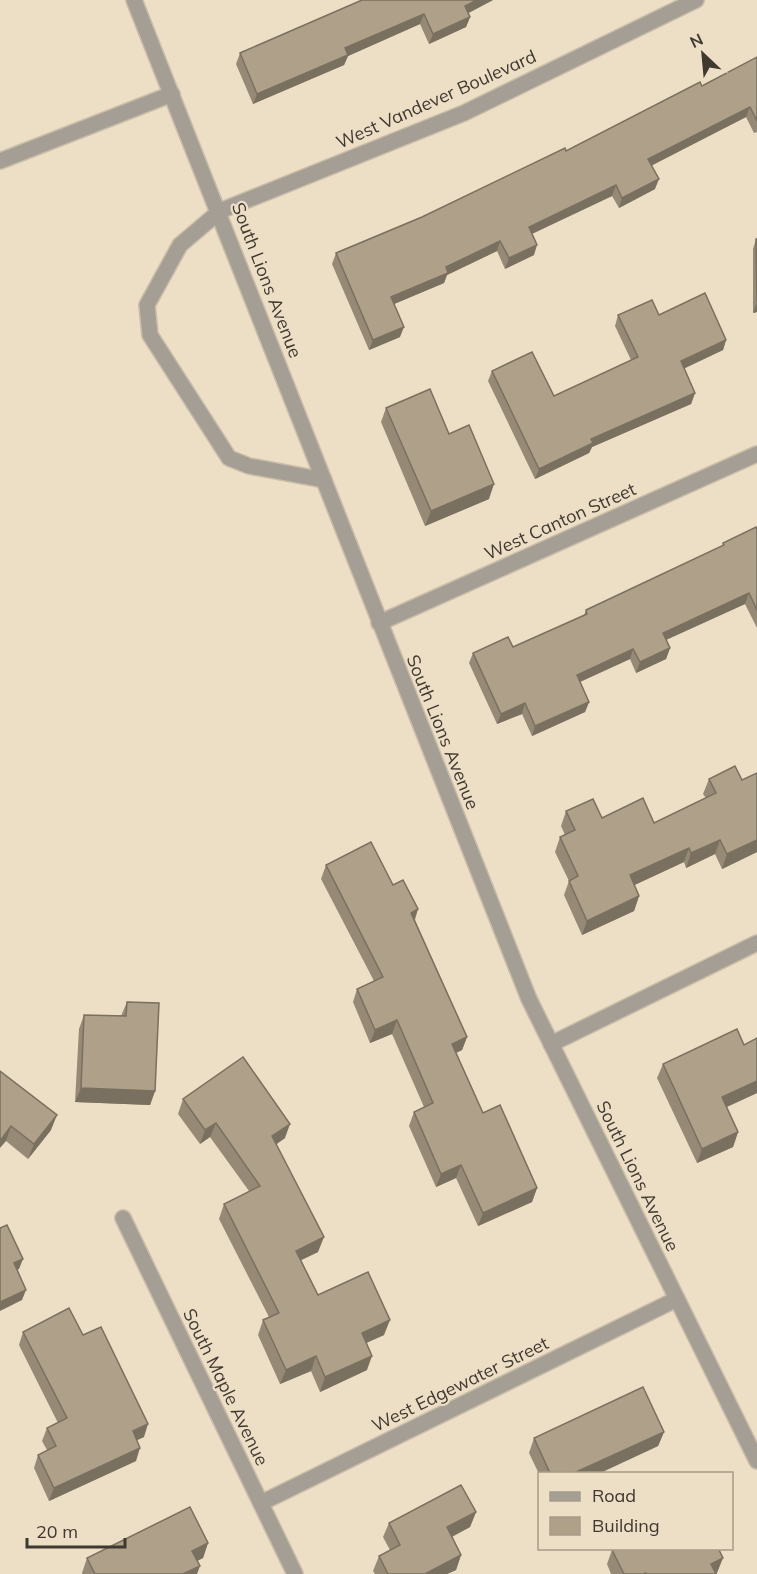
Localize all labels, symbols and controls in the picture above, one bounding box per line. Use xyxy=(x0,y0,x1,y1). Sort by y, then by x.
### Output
north arrow xyxy=(673,24,733,84)
text: N xyxy=(687,29,706,52)
street label: West Vandever Boulevard xyxy=(332,44,540,154)
street label: South Lions Avenue xyxy=(227,199,307,361)
street label: West Canton Street xyxy=(481,477,639,565)
street label: South Lions Avenue xyxy=(401,651,485,813)
street label: South Lions Avenue xyxy=(592,1097,684,1255)
street label: South Maple Avenue xyxy=(178,1305,274,1469)
street label: West Edgewater Street xyxy=(368,1331,552,1437)
legend xyxy=(538,1472,733,1550)
text: Road xyxy=(592,1484,636,1507)
scale bar xyxy=(27,1511,124,1549)
text: Building xyxy=(592,1514,660,1537)
text: 20 m xyxy=(36,1520,78,1543)

